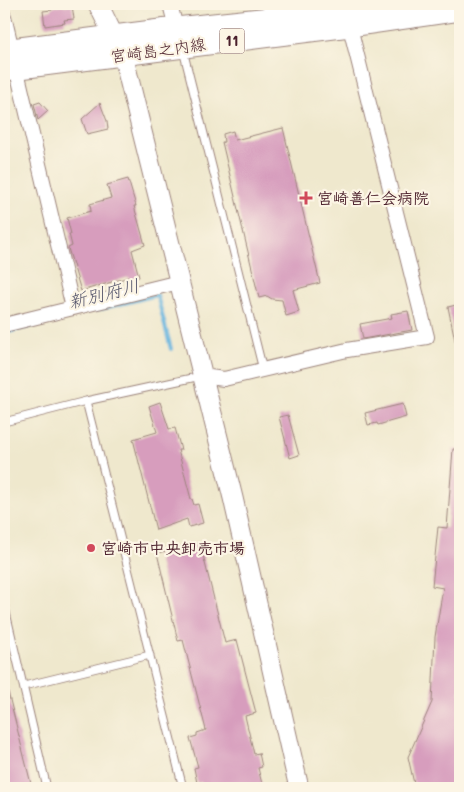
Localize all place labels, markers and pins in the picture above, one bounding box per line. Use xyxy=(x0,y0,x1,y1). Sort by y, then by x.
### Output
place label: 宮崎善仁会病院 xyxy=(317,187,429,208)
marker: 宮崎善仁会病院 xyxy=(299,191,313,205)
place label: 宮崎市中央卸売市場 xyxy=(101,537,245,558)
marker: 宮崎市中央卸売市場 xyxy=(85,542,97,554)

